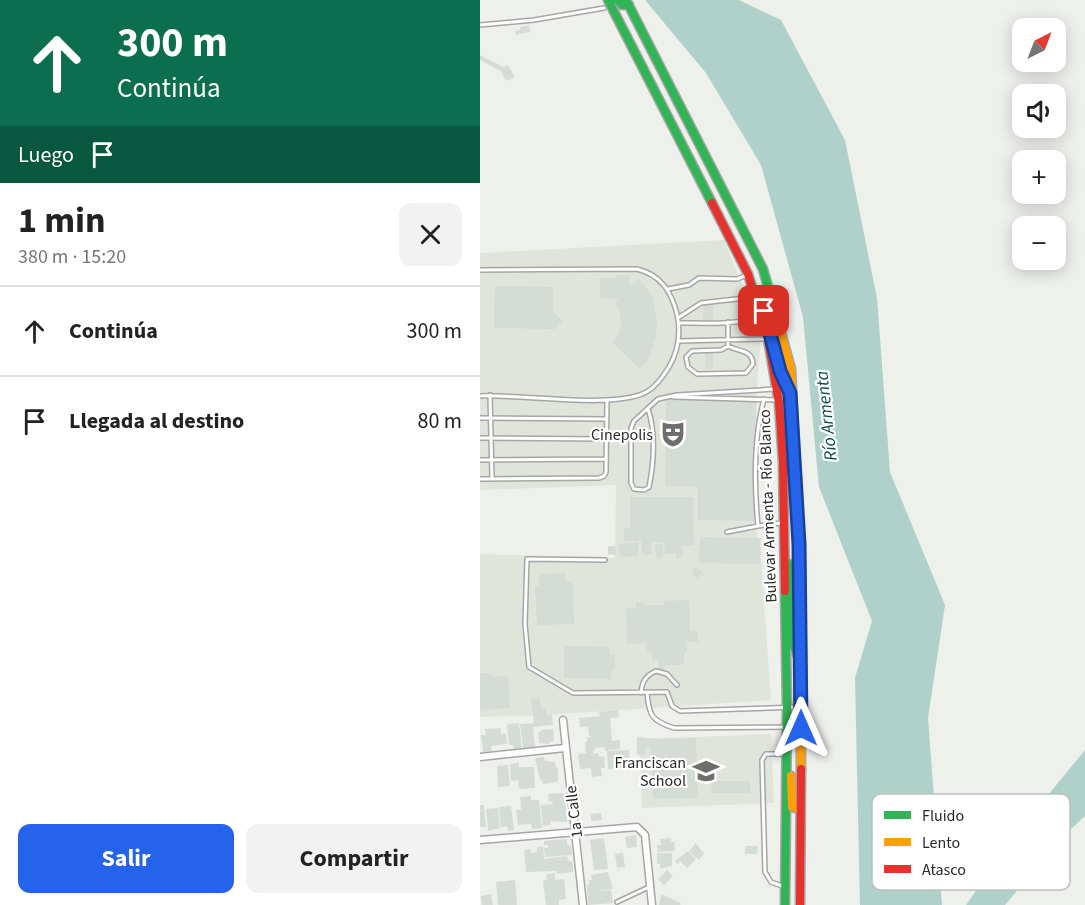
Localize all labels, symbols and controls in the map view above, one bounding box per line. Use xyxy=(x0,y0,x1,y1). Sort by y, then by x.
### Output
text: 300 m xyxy=(117,13,228,73)
north arrow xyxy=(1012,18,1066,72)
map controls xyxy=(1012,18,1066,270)
icon: ahead xyxy=(18,24,96,102)
text: Continúa xyxy=(117,69,221,108)
button: sound xyxy=(1012,84,1066,138)
icon: arrive xyxy=(86,138,119,171)
text: Luego xyxy=(18,139,74,171)
button: + xyxy=(1012,150,1066,204)
text: 1 min xyxy=(18,195,106,246)
button: close xyxy=(399,203,462,266)
button: − xyxy=(1012,216,1066,270)
text: 380 m · 15:20 xyxy=(18,243,126,271)
pin xyxy=(738,285,789,336)
icon: arrive xyxy=(747,294,780,327)
icon: ahead xyxy=(18,315,51,348)
text: Continúa xyxy=(69,315,158,347)
text: 300 m xyxy=(407,315,462,347)
water label: Río Armenta xyxy=(809,369,844,462)
icon: arrive xyxy=(18,405,51,438)
text: Llegada al destino xyxy=(69,405,244,437)
text: 80 m xyxy=(417,405,462,437)
street label: Bulevar Armenta - Río Blanco xyxy=(754,409,782,603)
theatre icon: Cinepolis xyxy=(658,419,688,449)
place label: Cinepolis xyxy=(591,424,653,446)
position arrow xyxy=(769,696,833,760)
place label: Franciscan School xyxy=(615,752,686,792)
school or university icon: Franciscan School xyxy=(691,756,721,786)
street label: 1a Calle xyxy=(560,784,588,839)
legend xyxy=(872,794,1070,890)
text: Fluido xyxy=(922,805,964,827)
button: Salir xyxy=(18,824,234,893)
button: Compartir xyxy=(246,824,462,893)
text: Lento xyxy=(922,832,960,854)
text: Atasco xyxy=(922,859,966,881)

